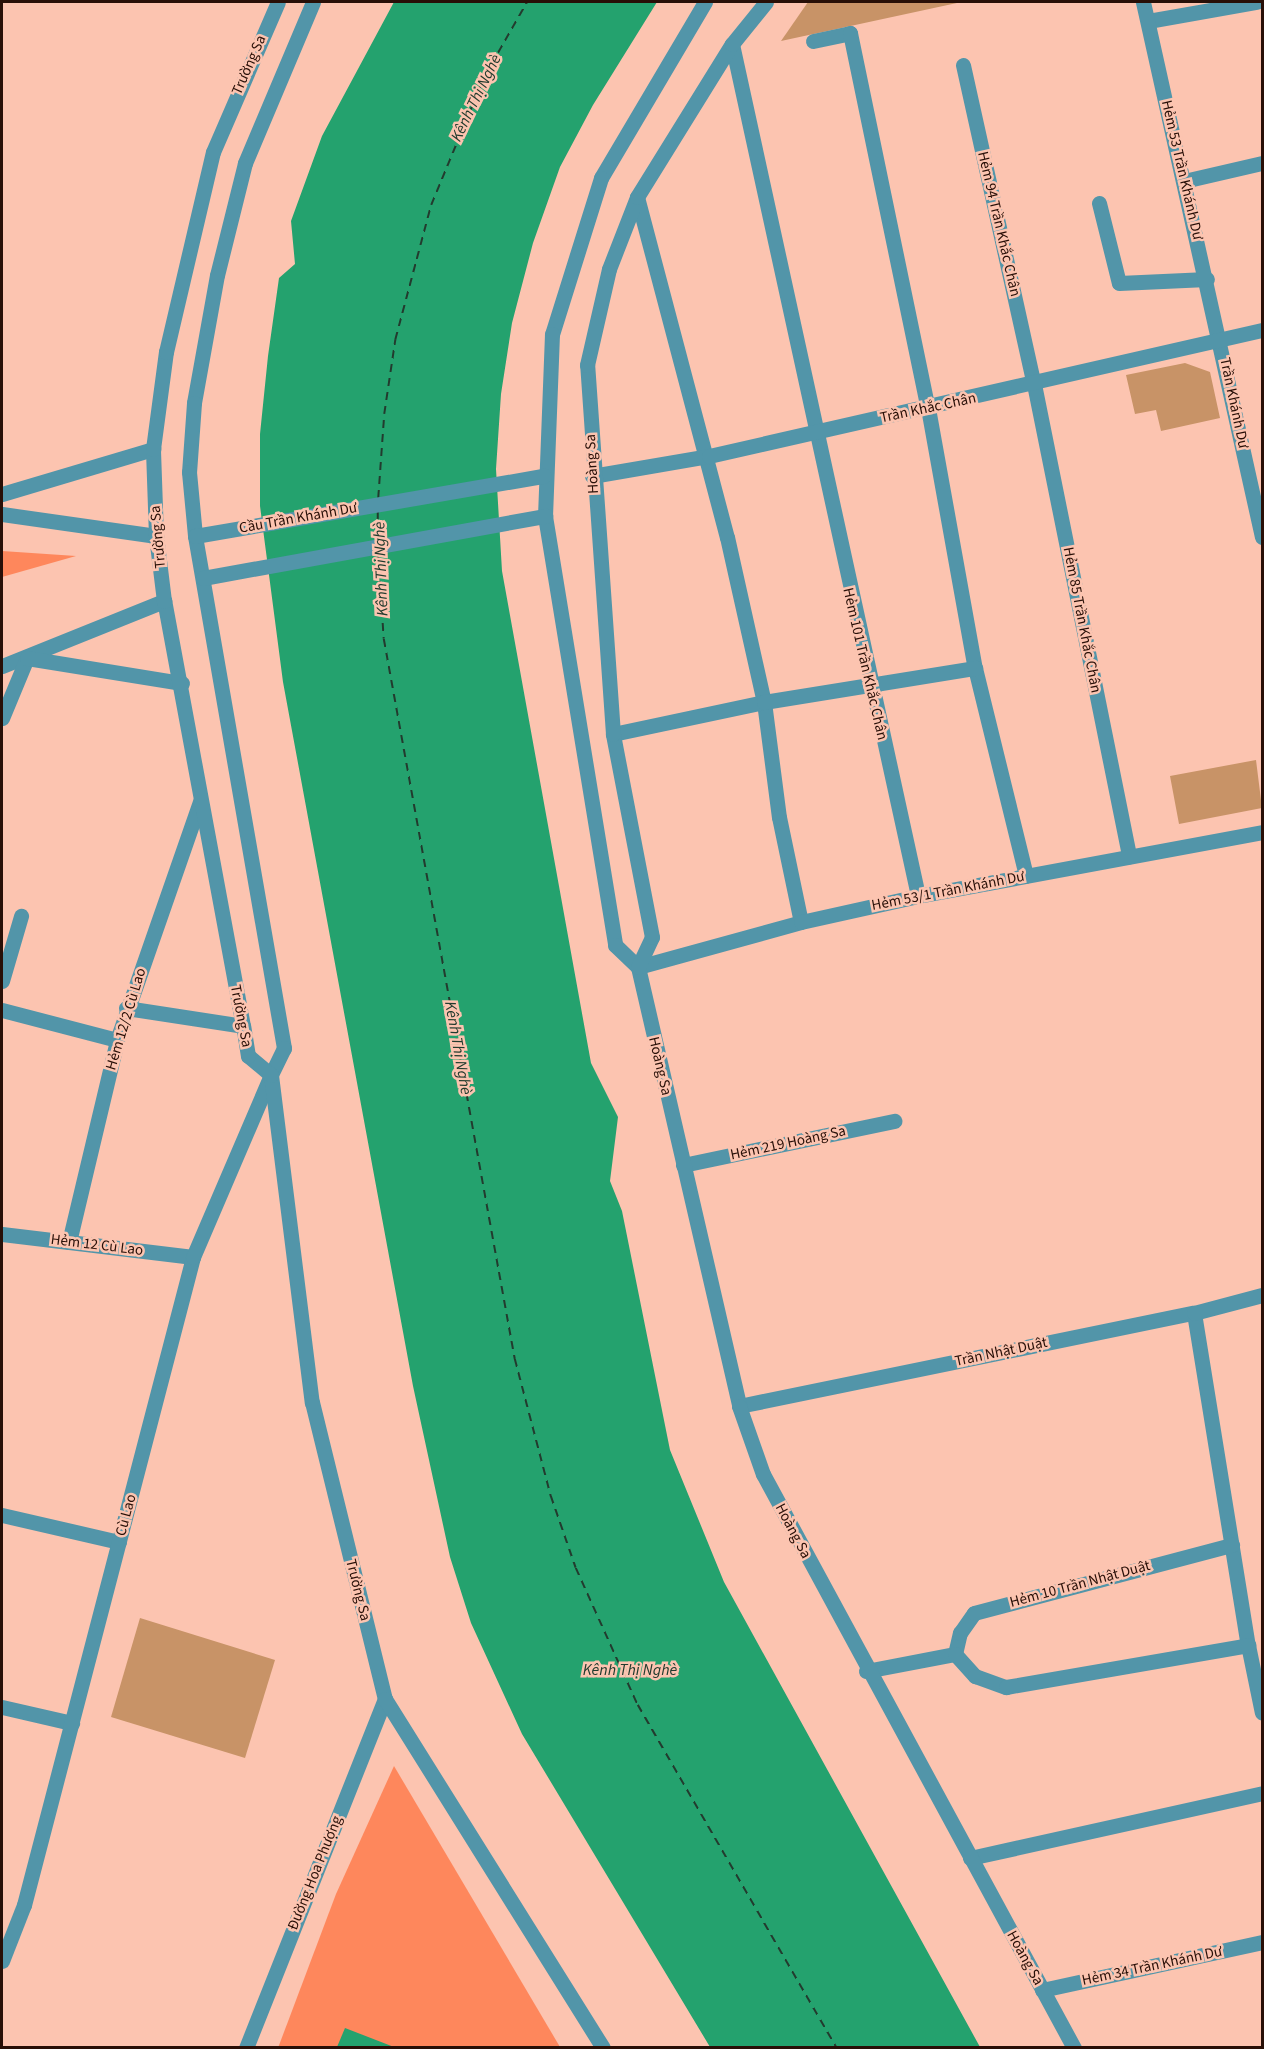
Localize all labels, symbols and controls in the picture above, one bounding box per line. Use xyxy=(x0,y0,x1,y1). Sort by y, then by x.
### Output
street label: Trường Sa xyxy=(228,32,270,98)
water label: Kênh Thị Nghè xyxy=(447,51,505,145)
street label: Hẻm 53 Trần Khánh Dư xyxy=(1157,98,1207,242)
street label: Hẻm 94 Trần Khắc Chân xyxy=(974,150,1024,298)
street label: Trần Khánh Dư xyxy=(1216,356,1252,450)
street label: Trần Khắc Chân xyxy=(878,389,978,427)
street label: Hoàng Sa xyxy=(581,434,603,494)
street label: Cầu Trần Khánh Dư xyxy=(238,499,358,537)
street label: Trường Sa xyxy=(146,505,170,569)
water label: Kênh Thị Nghè xyxy=(370,521,392,617)
street label: Hẻm 85 Trần Khắc Chân xyxy=(1059,546,1105,694)
street label: Hẻm 101 Trần Khắc Chân xyxy=(839,586,891,742)
street label: Hẻm 53/1 Trần Khánh Dư xyxy=(870,867,1026,915)
street label: Hẻm 12/2 Cù Lao xyxy=(102,966,150,1072)
street label: Trường Sa xyxy=(226,983,256,1049)
water label: Kênh Thị Nghè xyxy=(440,1000,476,1096)
street label: Hoàng Sa xyxy=(645,1035,675,1097)
street label: Hẻm 219 Hoàng Sa xyxy=(729,1122,847,1164)
street label: Hẻm 12 Cù Lao xyxy=(50,1230,144,1260)
street label: Trần Nhật Duật xyxy=(953,1333,1049,1371)
street label: Cù Lao xyxy=(112,1492,140,1538)
street label: Hoàng Sa xyxy=(771,1500,815,1562)
street label: Trường Sa xyxy=(342,1557,374,1623)
street label: Hẻm 10 Trần Nhật Duật xyxy=(1008,1557,1152,1611)
water label: Kênh Thị Nghè xyxy=(583,1660,677,1680)
street label: Đường Hoa Phượng xyxy=(284,1813,346,1933)
street label: Hoàng Sa xyxy=(1003,1928,1047,1988)
street label: Hẻm 34 Trần Khánh Dư xyxy=(1080,1942,1224,1990)

